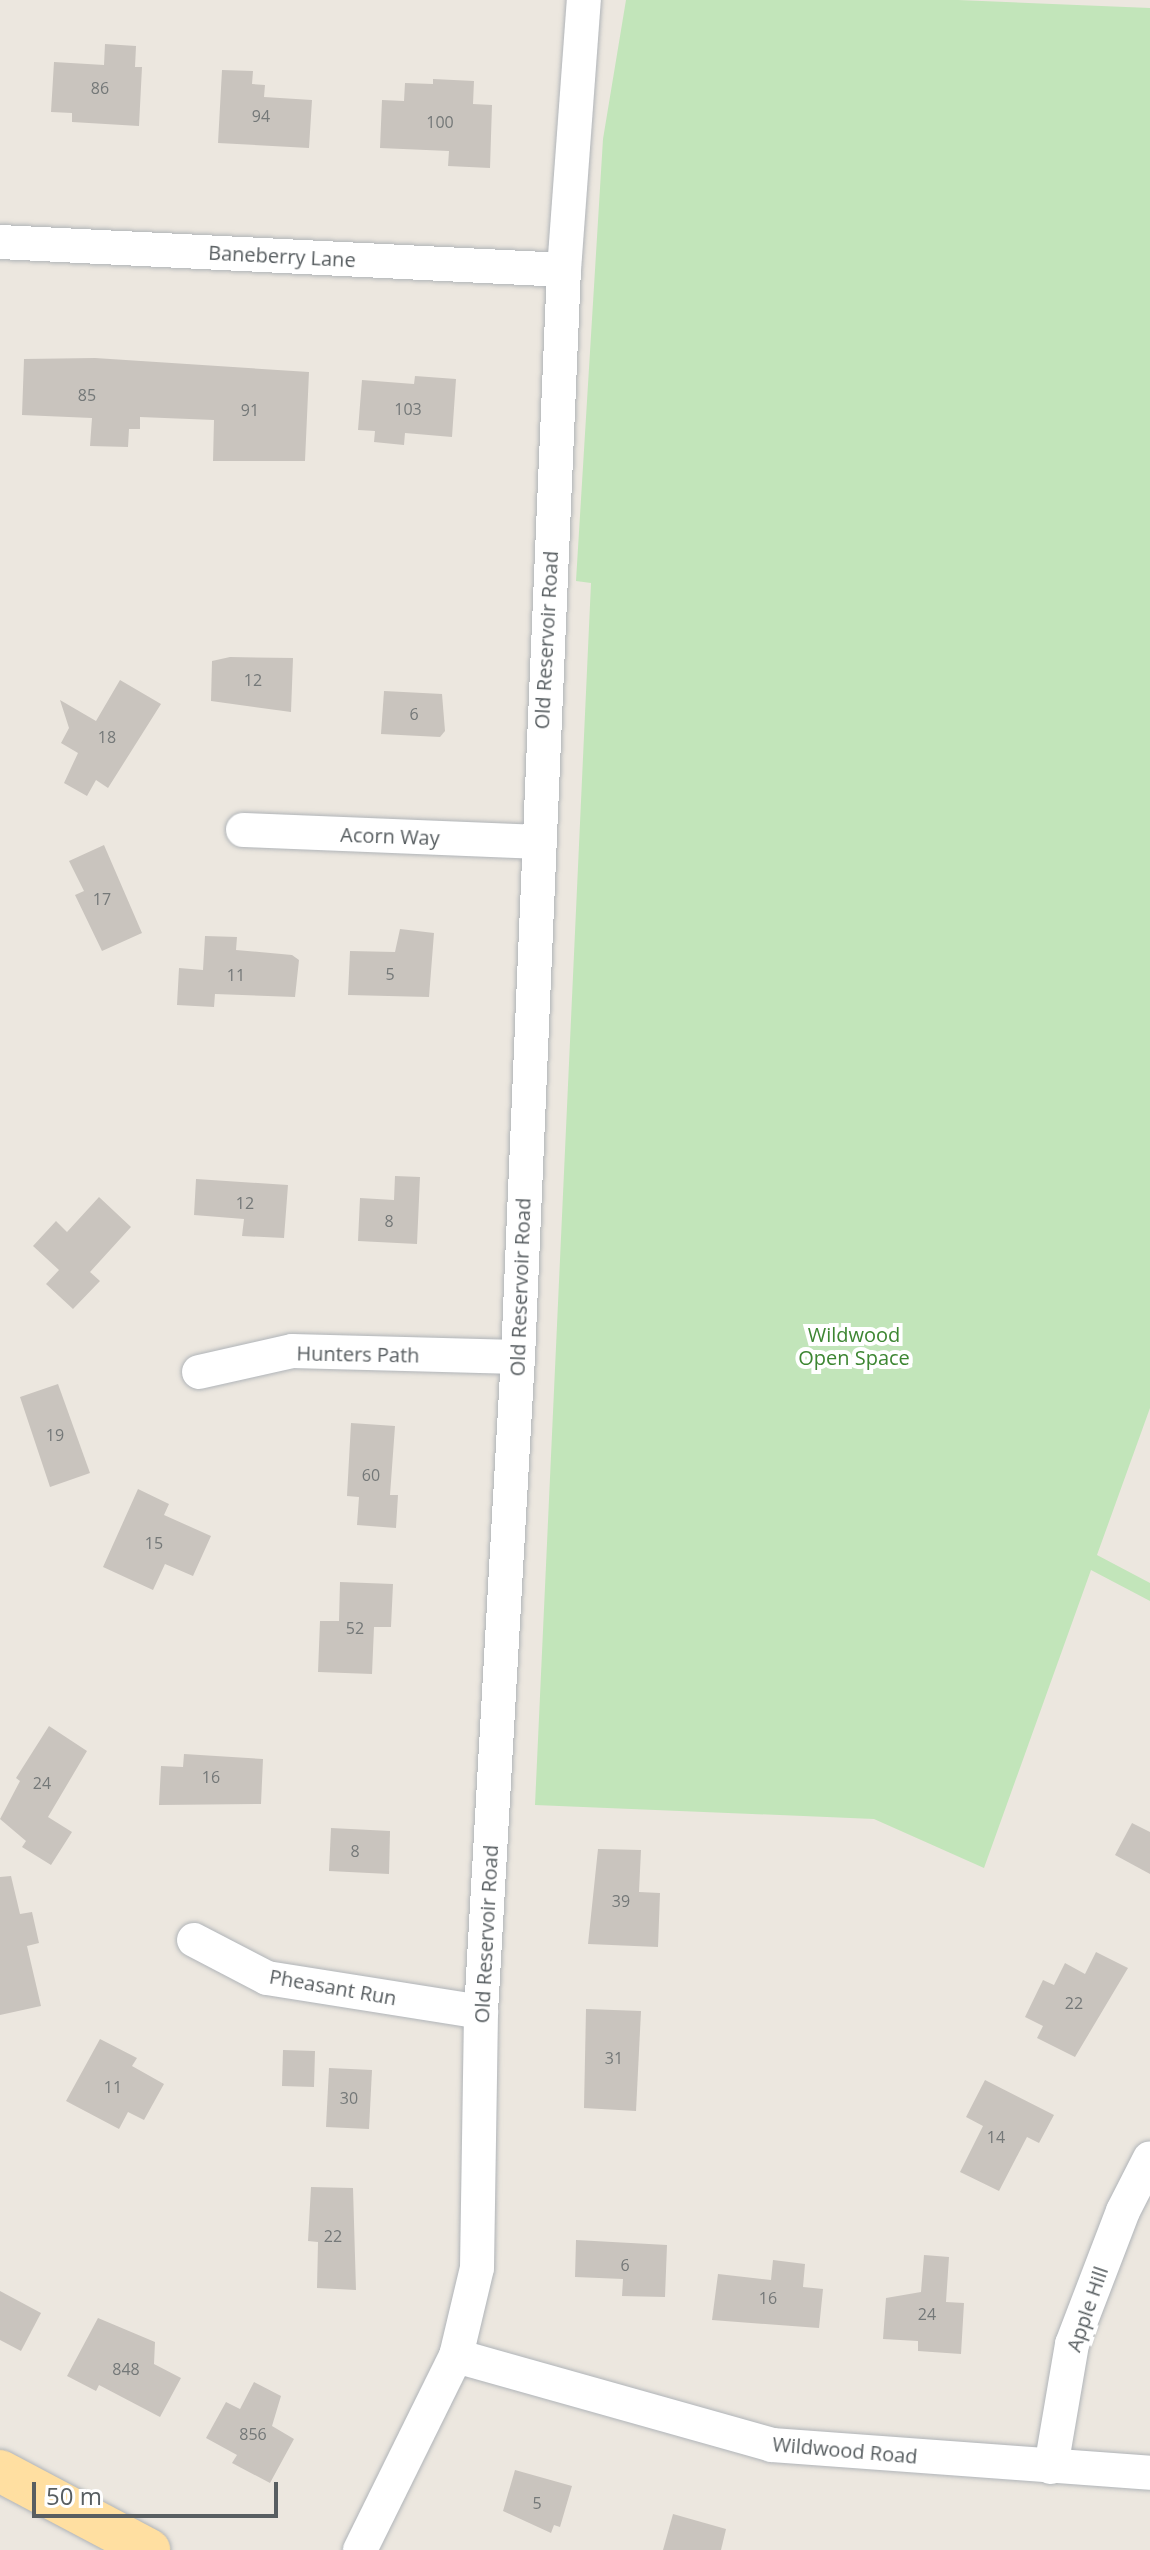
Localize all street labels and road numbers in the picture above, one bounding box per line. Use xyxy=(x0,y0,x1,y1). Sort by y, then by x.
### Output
street label: Baneberry Lane xyxy=(208,240,356,272)
street label: Old Reservoir Road xyxy=(529,550,563,730)
street label: Acorn Way xyxy=(340,822,440,850)
street label: Old Reservoir Road xyxy=(505,1197,535,1377)
street label: Hunters Path xyxy=(296,1341,420,1367)
street label: Old Reservoir Road xyxy=(469,1844,503,2024)
street label: Pheasant Run xyxy=(268,1964,398,2010)
street label: Apple Hill xyxy=(1061,2263,1113,2355)
street label: Wildwood Road xyxy=(771,2432,919,2468)

